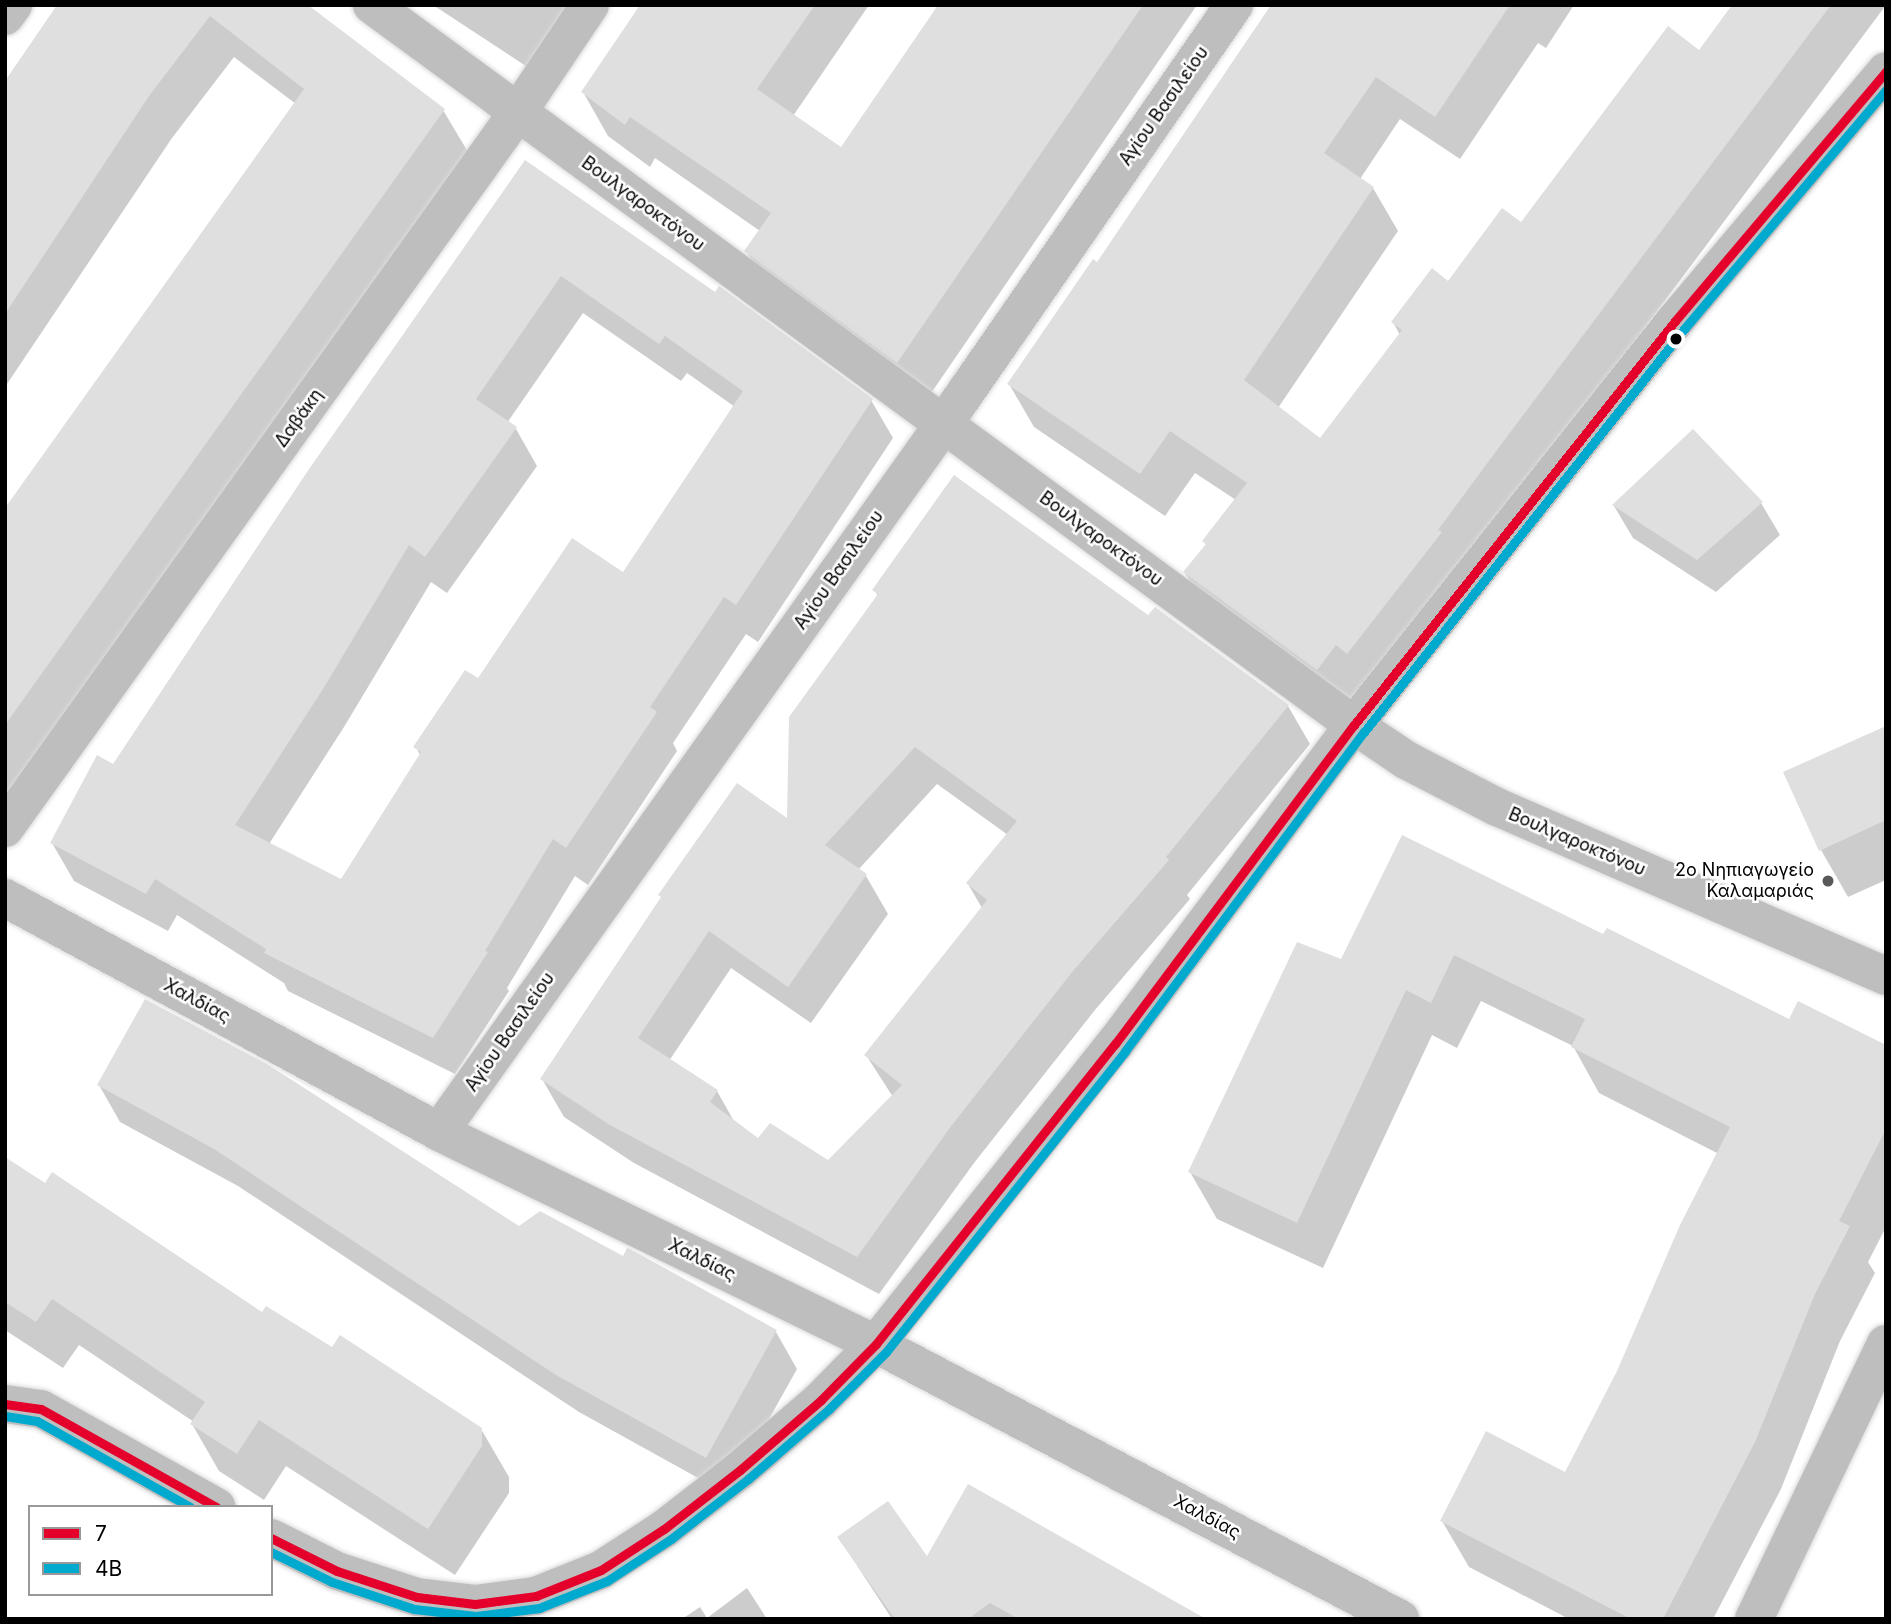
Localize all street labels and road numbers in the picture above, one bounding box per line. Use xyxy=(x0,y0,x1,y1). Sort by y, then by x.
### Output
street label: Αγίου Βασιλείου xyxy=(1115,42,1213,170)
street label: Βουλγαροκτόνου xyxy=(577,152,709,256)
street label: Δαβάκη xyxy=(271,385,327,451)
street label: Βουλγαροκτόνου xyxy=(1035,487,1167,591)
street label: Αγίου Βασιλείου xyxy=(790,506,888,634)
street label: Βουλγαροκτόνου xyxy=(1505,803,1649,881)
street label: Αγίου Βασιλείου xyxy=(461,968,559,1096)
street label: Χαλδίας xyxy=(160,975,234,1027)
street label: Χαλδίας xyxy=(665,1234,739,1286)
street label: Χαλδίας xyxy=(1170,1491,1244,1543)

